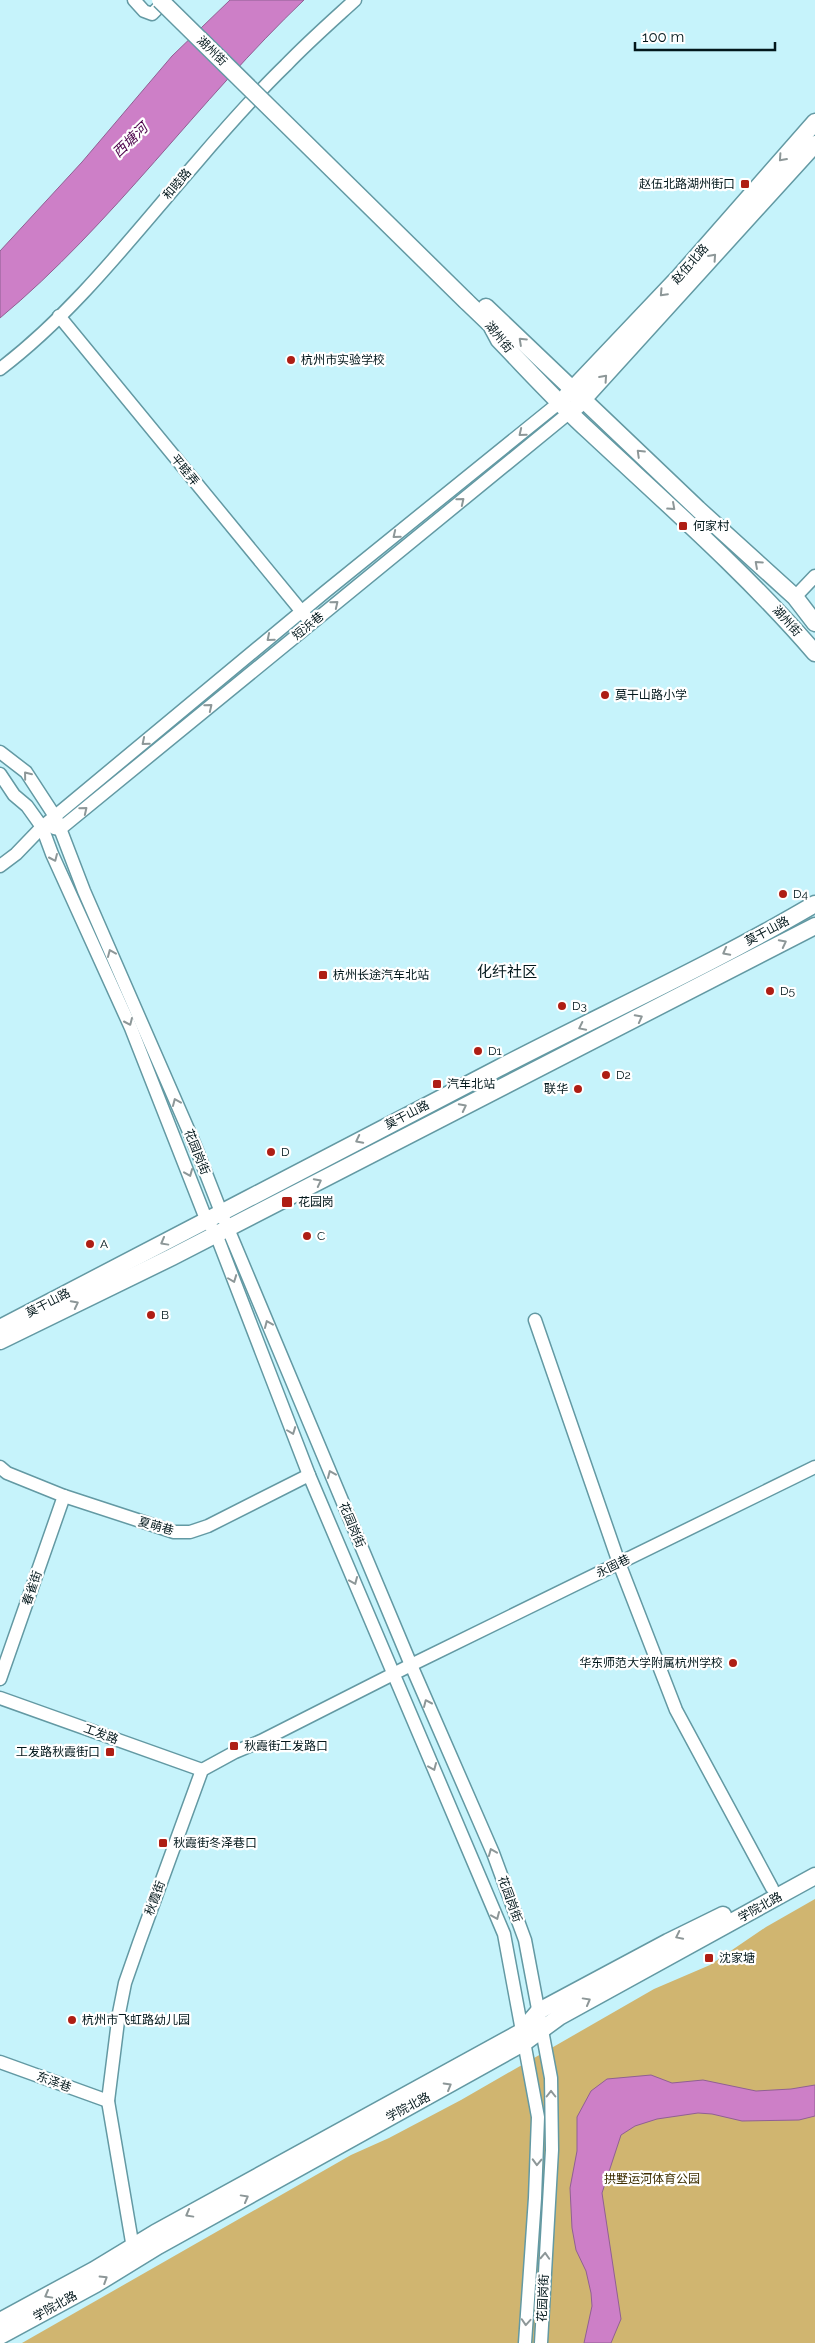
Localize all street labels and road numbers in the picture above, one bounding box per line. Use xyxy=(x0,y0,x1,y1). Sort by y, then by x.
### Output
street label: 湖州街 xyxy=(194,33,230,69)
street label: 和睦路 xyxy=(160,166,194,202)
street label: 赵伍北路 xyxy=(669,241,711,287)
street label: 湖州街 xyxy=(482,319,516,355)
street label: 平睦弄 xyxy=(168,452,202,488)
street label: 湖州街 xyxy=(770,603,804,639)
street label: 短浜巷 xyxy=(290,609,326,643)
street label: 莫干山路 xyxy=(743,914,791,948)
street label: 莫干山路 xyxy=(382,1098,432,1132)
street label: 花园岗街 xyxy=(182,1127,212,1177)
street label: 莫干山路 xyxy=(23,1286,73,1320)
street label: 花园岗街 xyxy=(336,1500,368,1550)
street label: 夏萌巷 xyxy=(137,1514,175,1538)
street label: 永固巷 xyxy=(594,1552,632,1580)
street label: 春雀街 xyxy=(20,1569,44,1607)
street label: 工发路 xyxy=(82,1721,120,1747)
street label: 花园岗街 xyxy=(495,1874,525,1924)
street label: 秋霞街 xyxy=(142,1879,168,1917)
street label: 学院北路 xyxy=(736,1889,784,1925)
street label: 东泽巷 xyxy=(35,2069,73,2095)
street label: 学院北路 xyxy=(384,2090,432,2124)
street label: 花园岗街 xyxy=(535,2274,551,2322)
street label: 学院北路 xyxy=(31,2288,79,2324)

